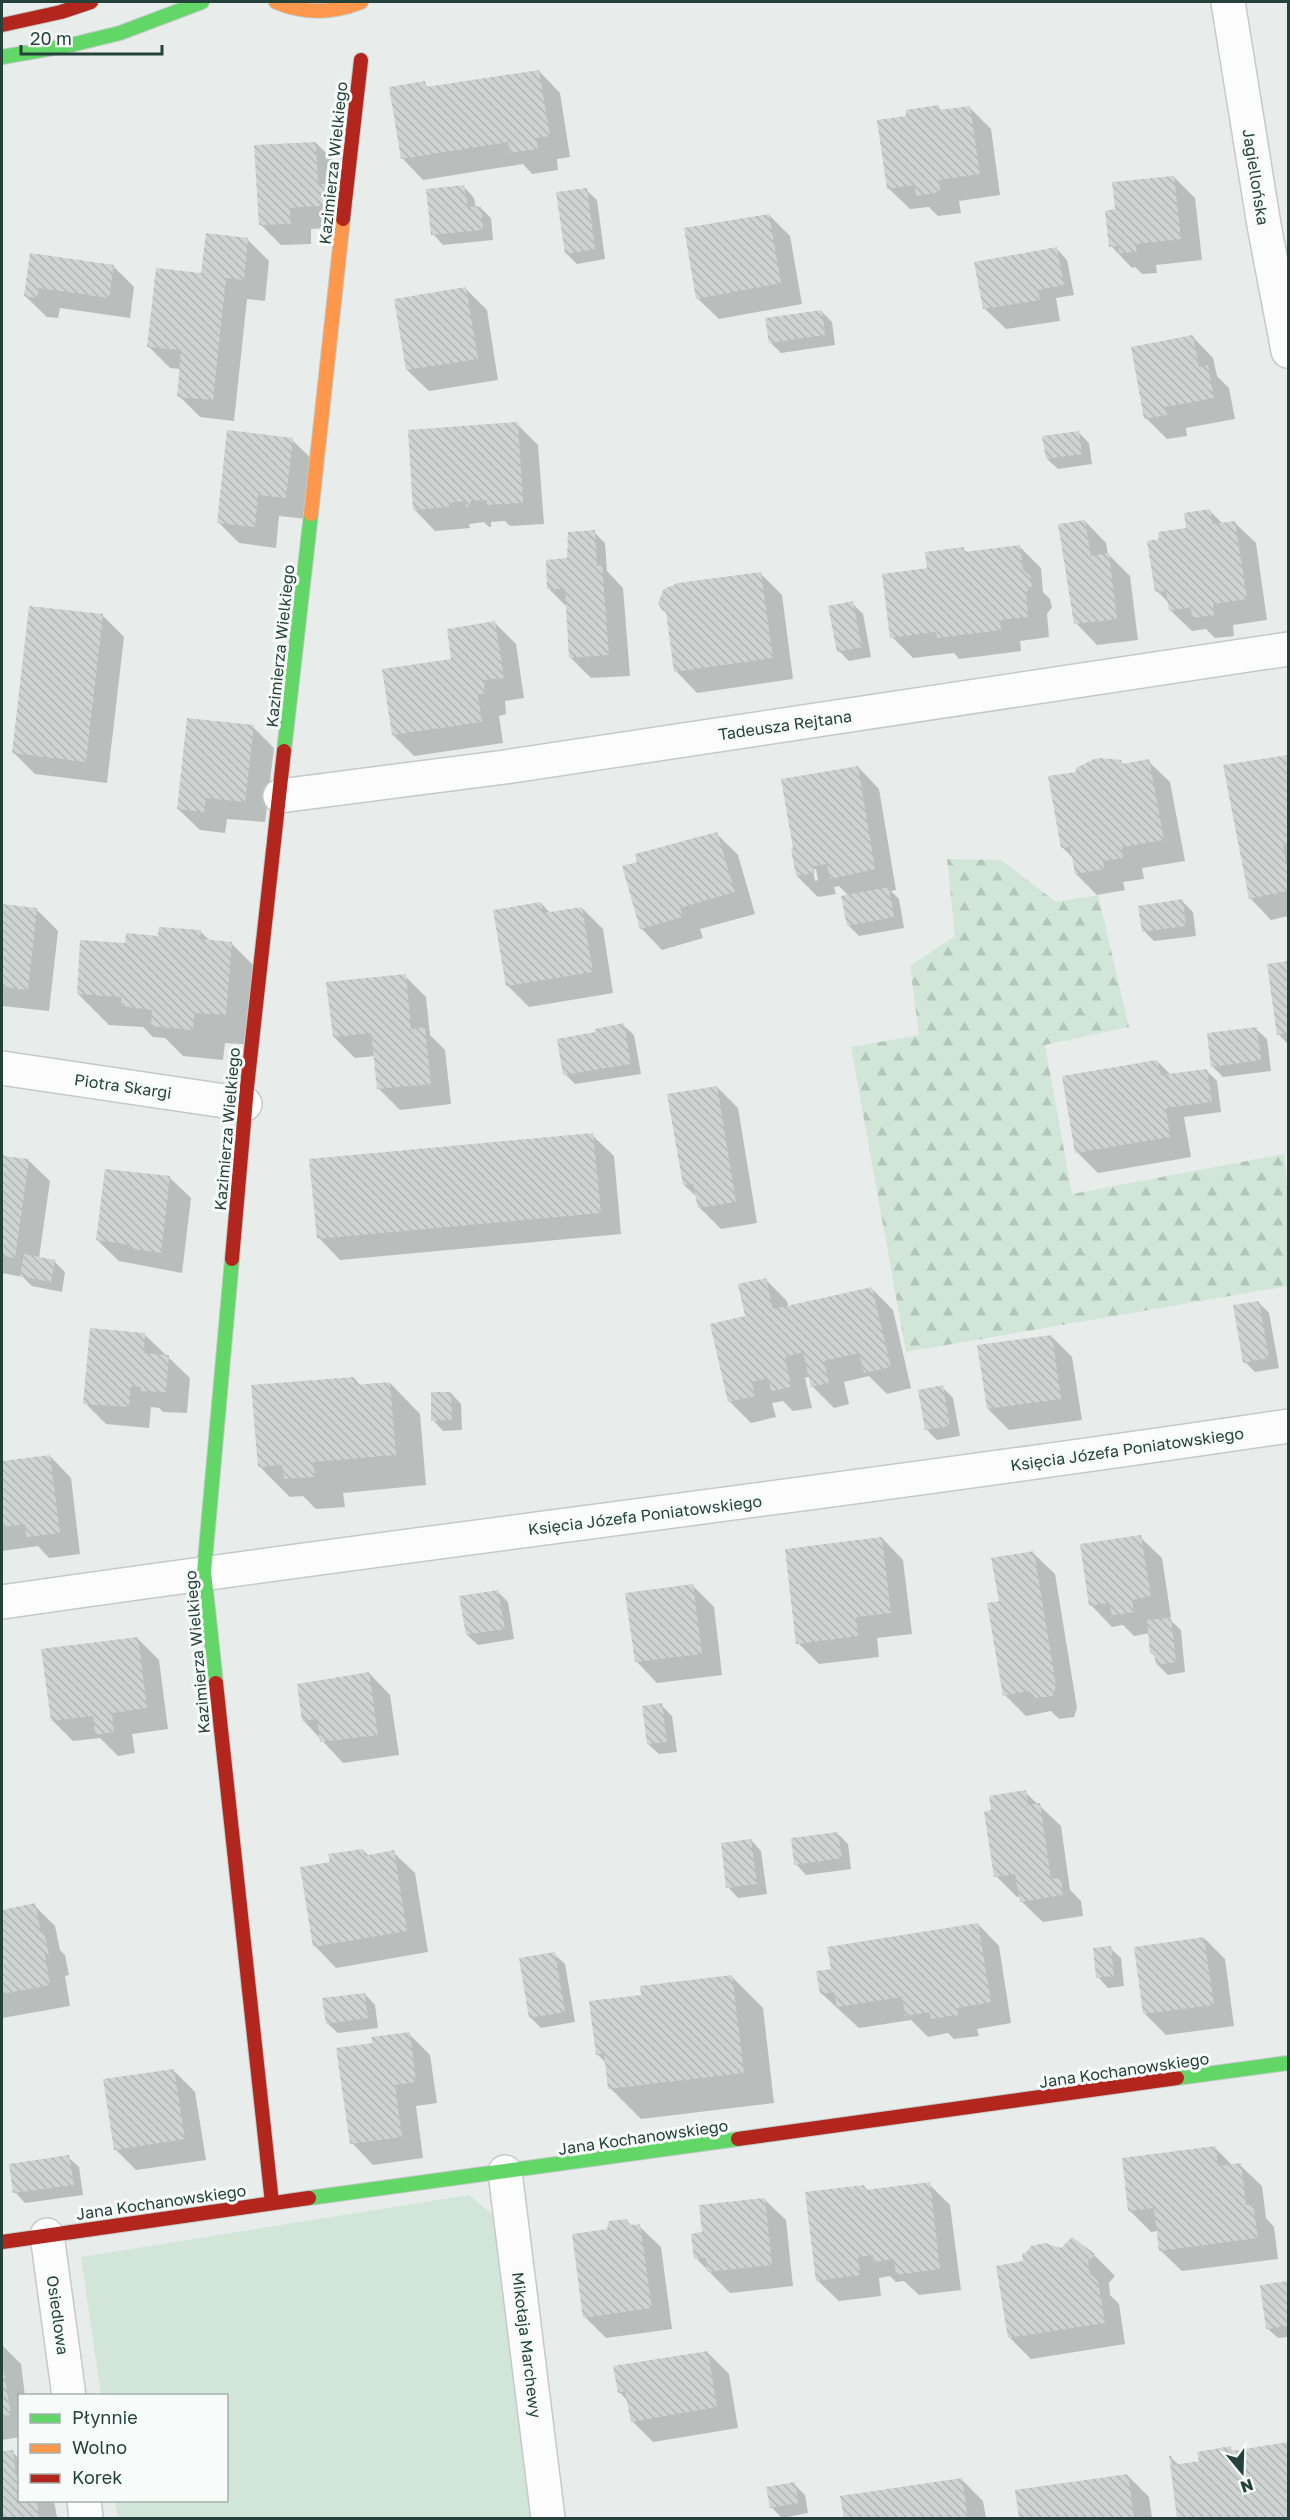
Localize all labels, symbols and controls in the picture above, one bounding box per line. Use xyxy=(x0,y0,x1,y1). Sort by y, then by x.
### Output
scale bar xyxy=(21,18,162,56)
text: 20 m xyxy=(30,27,72,49)
street label: Kazimierza Wielkiego xyxy=(314,81,352,245)
street label: Jagiellońska xyxy=(1239,127,1273,227)
street label: Kazimierza Wielkiego xyxy=(261,564,299,728)
street label: Tadeusza Rejtana xyxy=(717,706,853,744)
street label: Kazimierza Wielkiego xyxy=(210,1047,244,1211)
street label: Piotra Skargi xyxy=(73,1069,173,1103)
street label: Księcia Józefa Poniatowskiego xyxy=(1009,1423,1245,1475)
street label: Księcia Józefa Poniatowskiego xyxy=(527,1491,763,1539)
street label: Kazimierza Wielkiego xyxy=(180,1570,214,1734)
street label: Jana Kochanowskiego xyxy=(1038,2048,1210,2092)
street label: Jana Kochanowskiego xyxy=(557,2115,729,2159)
street label: Jana Kochanowskiego xyxy=(75,2180,247,2224)
street label: Mikołaja Marchewy xyxy=(508,2271,546,2419)
street label: Osiedlowa xyxy=(43,2274,73,2356)
legend xyxy=(18,2394,228,2502)
text: Płynnie xyxy=(72,2406,138,2428)
text: Wolno xyxy=(72,2436,127,2458)
north arrow xyxy=(1212,2442,1272,2502)
text: Korek xyxy=(72,2466,122,2488)
text: N xyxy=(1238,2475,1256,2498)

